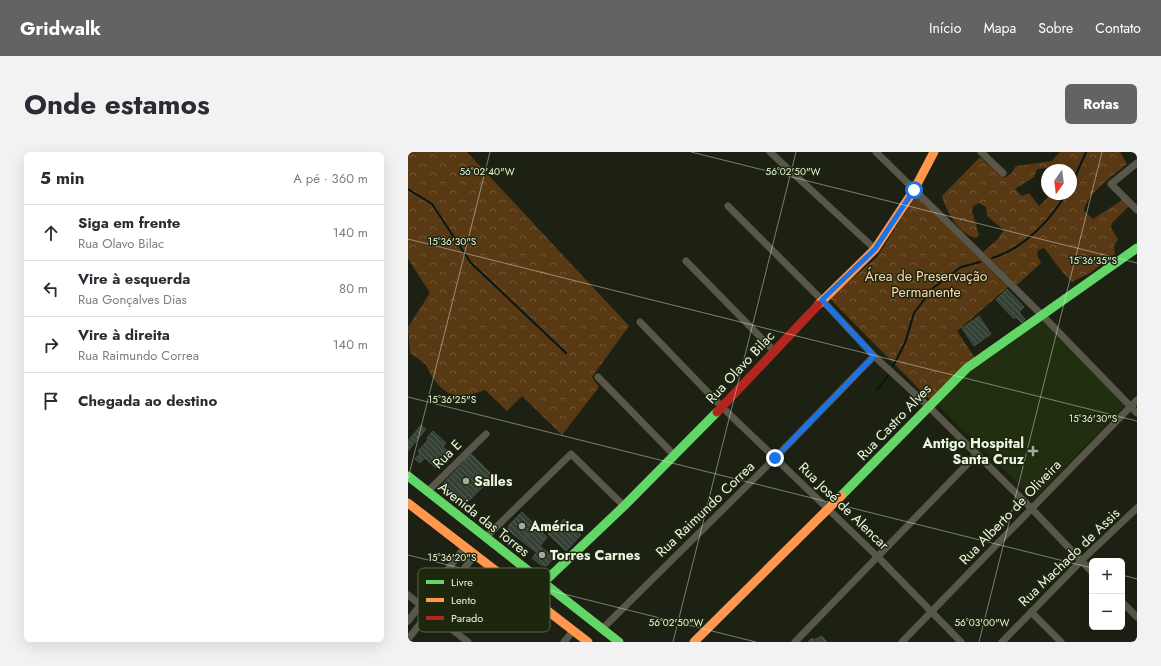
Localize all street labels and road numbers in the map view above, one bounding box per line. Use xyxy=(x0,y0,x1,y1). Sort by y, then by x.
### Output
street label: Rua Olavo Bilac xyxy=(701,326,779,408)
street label: Rua Castro Alves xyxy=(852,379,936,465)
street label: Rua E xyxy=(428,435,466,473)
street label: Rua Alberto de Oliveira xyxy=(954,455,1066,569)
street label: Rua Raimundo Correa xyxy=(651,457,759,561)
street label: Rua José de Alencar xyxy=(794,458,894,555)
street label: Avenida das Torres xyxy=(434,477,534,561)
street label: Rua Machado de Assis xyxy=(1014,503,1124,611)

